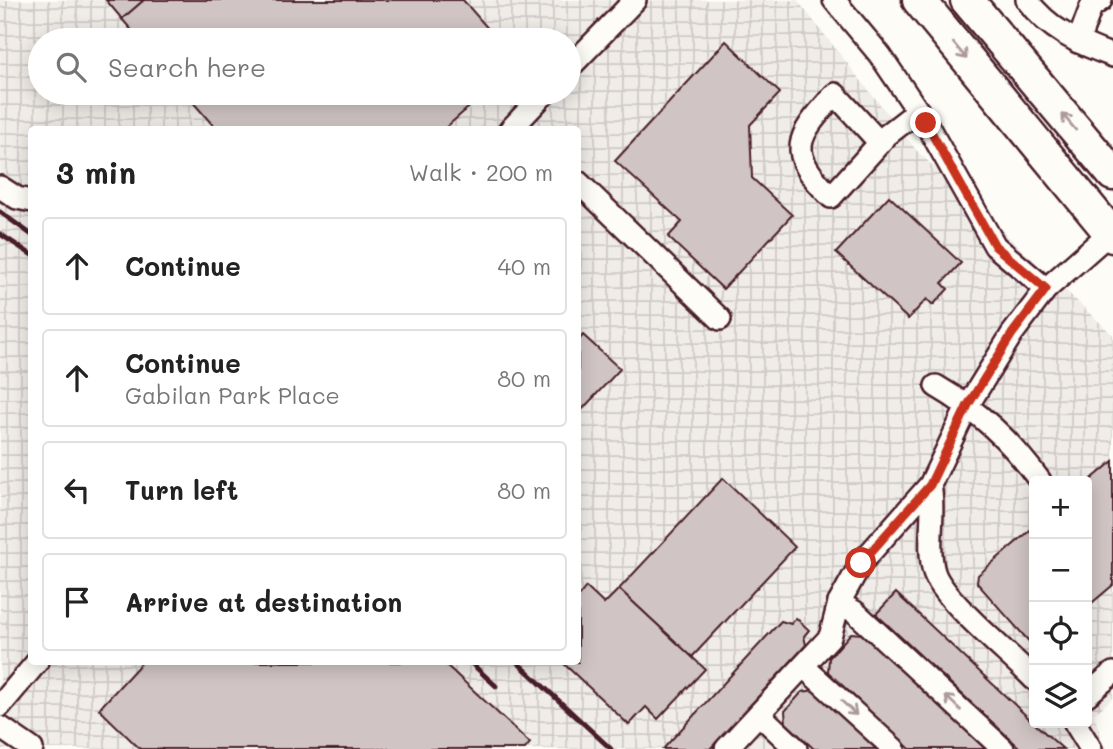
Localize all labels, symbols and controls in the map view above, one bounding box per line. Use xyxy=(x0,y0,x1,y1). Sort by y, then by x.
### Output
search box xyxy=(28,28,581,105)
one-way arrow xyxy=(952,42,968,60)
icon: search xyxy=(52,48,90,86)
text: Search here xyxy=(108,50,266,84)
route end xyxy=(910,107,941,138)
one-way arrow xyxy=(1061,114,1077,132)
text: 3 min xyxy=(56,152,136,192)
text: Walk · 200 m xyxy=(409,157,553,187)
icon: ahead xyxy=(58,247,96,285)
text: Continue xyxy=(125,249,241,283)
text: 40 m xyxy=(498,251,551,281)
text: Continue xyxy=(125,346,241,380)
icon: ahead xyxy=(58,359,96,397)
text: 80 m xyxy=(497,363,551,393)
text: Gabilan Park Place xyxy=(125,380,340,410)
icon: left xyxy=(58,471,96,509)
text: Turn left xyxy=(125,473,238,507)
text: 80 m xyxy=(497,475,551,505)
map controls xyxy=(1029,476,1092,728)
button: + xyxy=(1029,476,1092,539)
button: − xyxy=(1029,539,1092,602)
route start xyxy=(845,547,876,578)
icon: arrive xyxy=(58,583,96,621)
text: Arrive at destination xyxy=(125,585,402,619)
button: locate xyxy=(1029,602,1092,665)
button: layers xyxy=(1029,665,1092,728)
one-way arrow xyxy=(945,694,962,711)
one-way arrow xyxy=(840,699,857,716)

